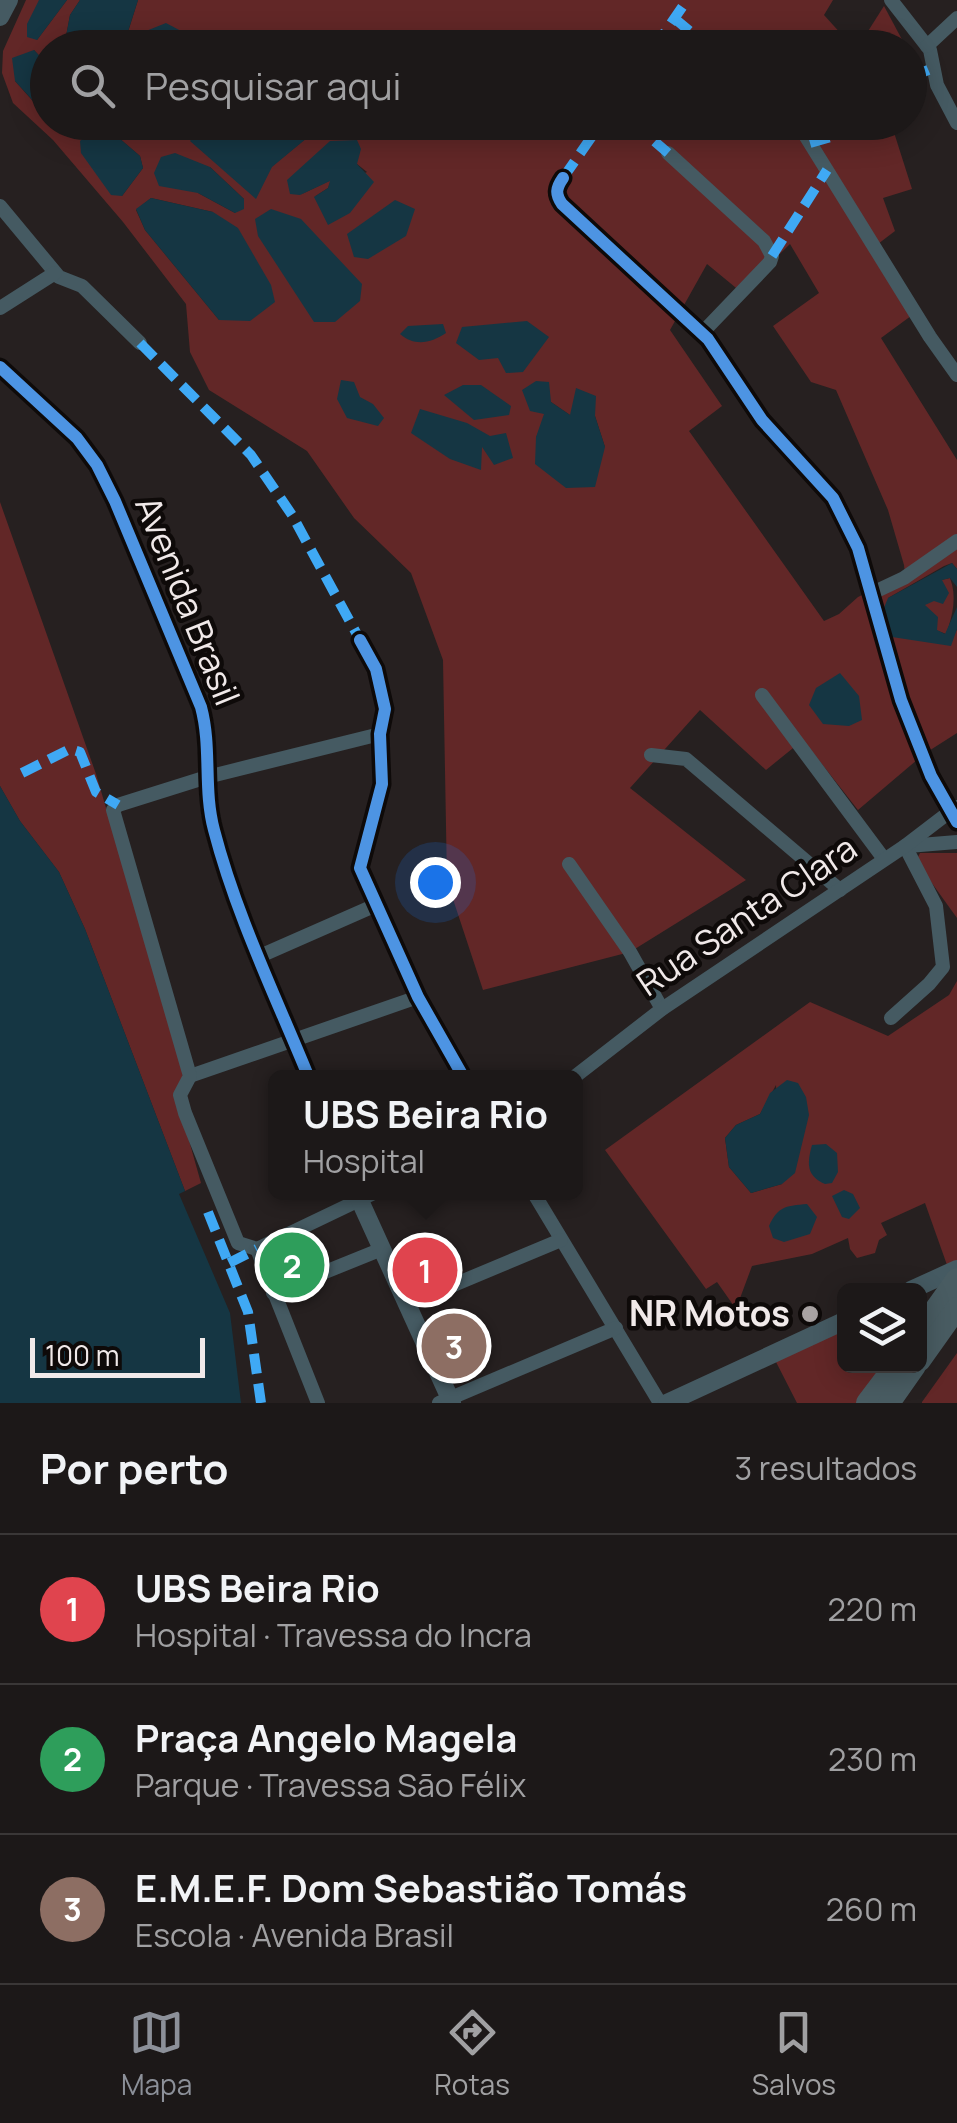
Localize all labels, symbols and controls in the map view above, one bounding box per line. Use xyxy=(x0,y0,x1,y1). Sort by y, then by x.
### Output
search box xyxy=(30,30,927,140)
icon: search xyxy=(65,58,120,113)
text: Pesquisar aqui xyxy=(145,59,401,111)
street label: Avenida Brasil xyxy=(124,489,252,712)
street label: Rua Santa Clara xyxy=(627,824,866,1007)
your location xyxy=(410,857,461,908)
popup xyxy=(268,1070,583,1200)
text: UBS Beira Rio xyxy=(303,1087,548,1139)
text: Hospital xyxy=(303,1139,425,1183)
pin: 2 xyxy=(260,1228,324,1302)
pin: 1 xyxy=(392,1232,458,1308)
map controls xyxy=(837,1283,927,1373)
button: layers xyxy=(837,1283,927,1373)
place label: NR Motos xyxy=(629,1289,790,1337)
marker: NR Motos xyxy=(799,1303,821,1325)
pin: 3 xyxy=(422,1308,486,1384)
scale bar xyxy=(30,1333,205,1378)
text: 100 m xyxy=(45,1336,119,1374)
text: Por perto xyxy=(40,1439,228,1497)
text: 3 resultados xyxy=(735,1446,917,1490)
text: UBS Beira Rio xyxy=(135,1561,380,1613)
text: 1 xyxy=(65,1587,80,1631)
text: 220 m xyxy=(827,1587,917,1631)
text: Hospital · Travessa do Incra xyxy=(135,1613,532,1657)
text: Praça Angelo Magela xyxy=(135,1711,517,1763)
text: 2 xyxy=(63,1737,82,1781)
text: 230 m xyxy=(828,1737,917,1781)
text: Parque · Travessa São Félix xyxy=(135,1763,526,1807)
text: E.M.E.F. Dom Sebastião Tomás xyxy=(135,1861,687,1913)
text: 3 xyxy=(63,1887,82,1931)
text: 260 m xyxy=(826,1887,917,1931)
text: Escola · Avenida Brasil xyxy=(135,1913,454,1957)
tab: Mapa xyxy=(121,2005,192,2103)
tab: Rotas xyxy=(434,2005,510,2103)
tab: Salvos xyxy=(752,2005,836,2103)

